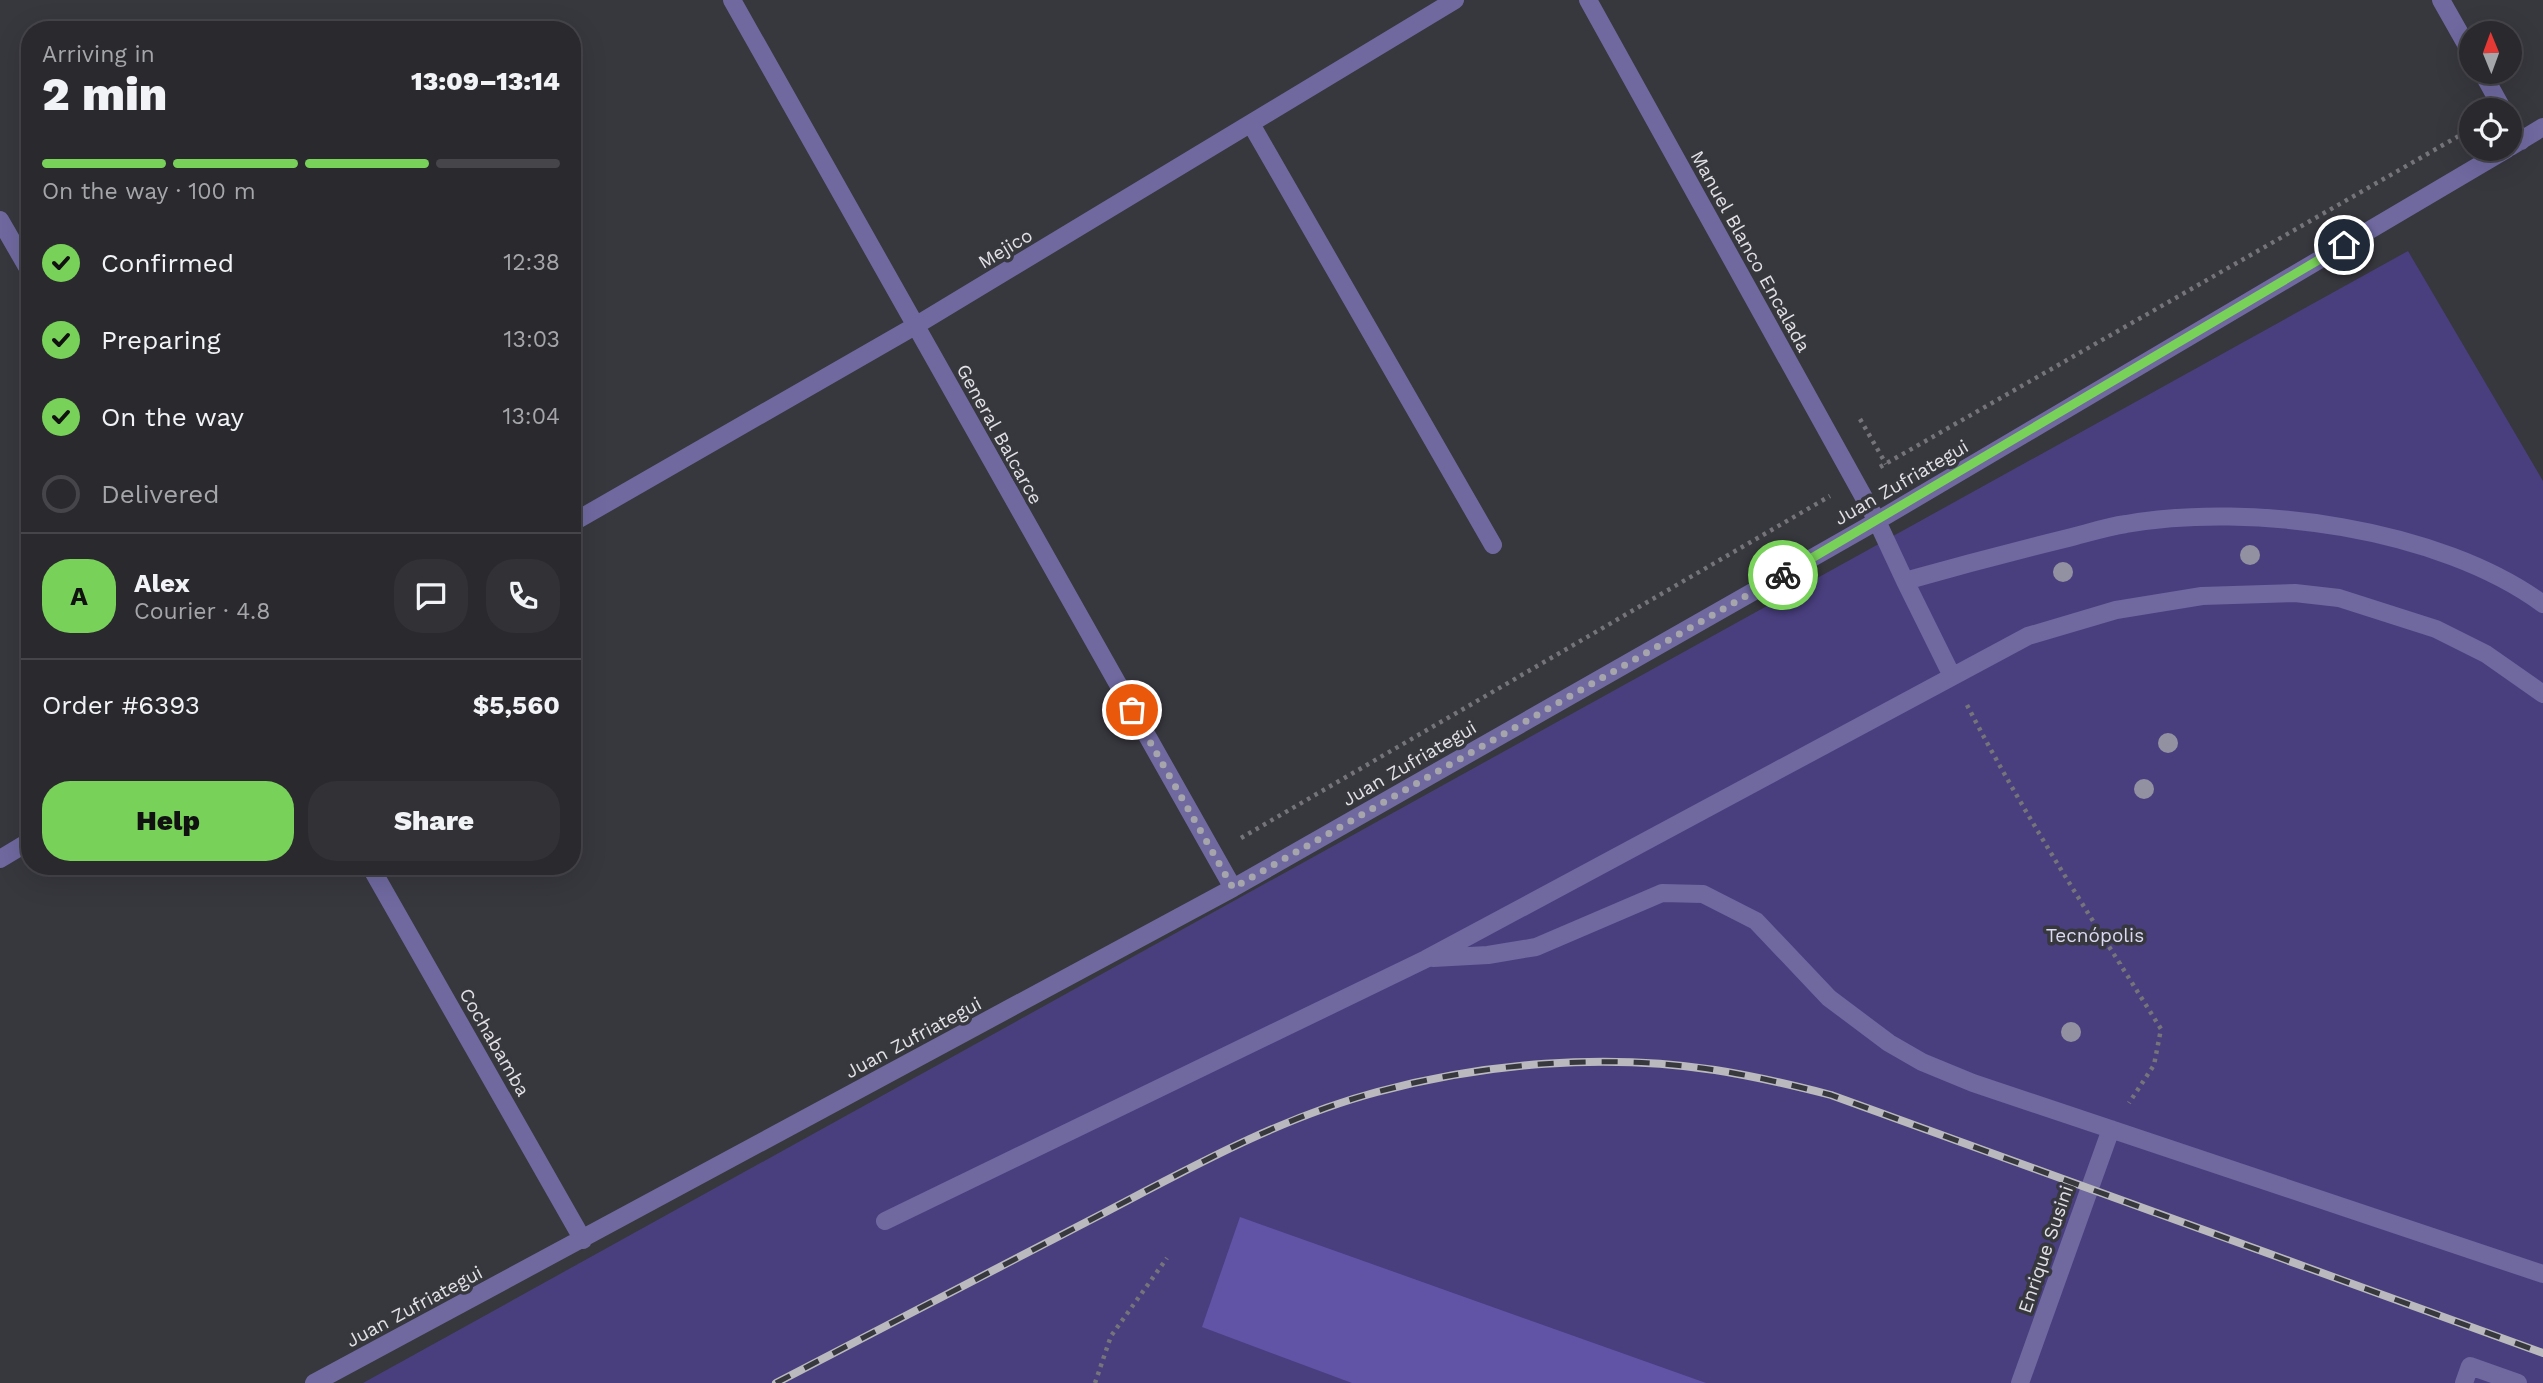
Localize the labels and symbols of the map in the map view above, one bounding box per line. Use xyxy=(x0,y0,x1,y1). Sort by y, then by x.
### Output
north arrow xyxy=(2459,21,2522,84)
street label: Manuel Blanco Encalada xyxy=(1686,147,1816,356)
pin xyxy=(2314,215,2374,275)
street label: Mejico xyxy=(974,223,1037,274)
street label: General Balcarce xyxy=(952,360,1048,508)
street label: Juan Zufriategui xyxy=(1830,435,1972,530)
courier xyxy=(1748,540,1818,610)
pin xyxy=(1102,680,1162,740)
street label: Juan Zufriategui xyxy=(1338,716,1480,811)
park label: Tecnópolis xyxy=(2046,924,2144,947)
street label: Cochabamba xyxy=(454,984,535,1101)
street label: Juan Zufriategui xyxy=(841,992,985,1083)
street label: Enrique Susini xyxy=(2013,1182,2078,1316)
street label: Juan Zufriategui xyxy=(342,1261,486,1352)

